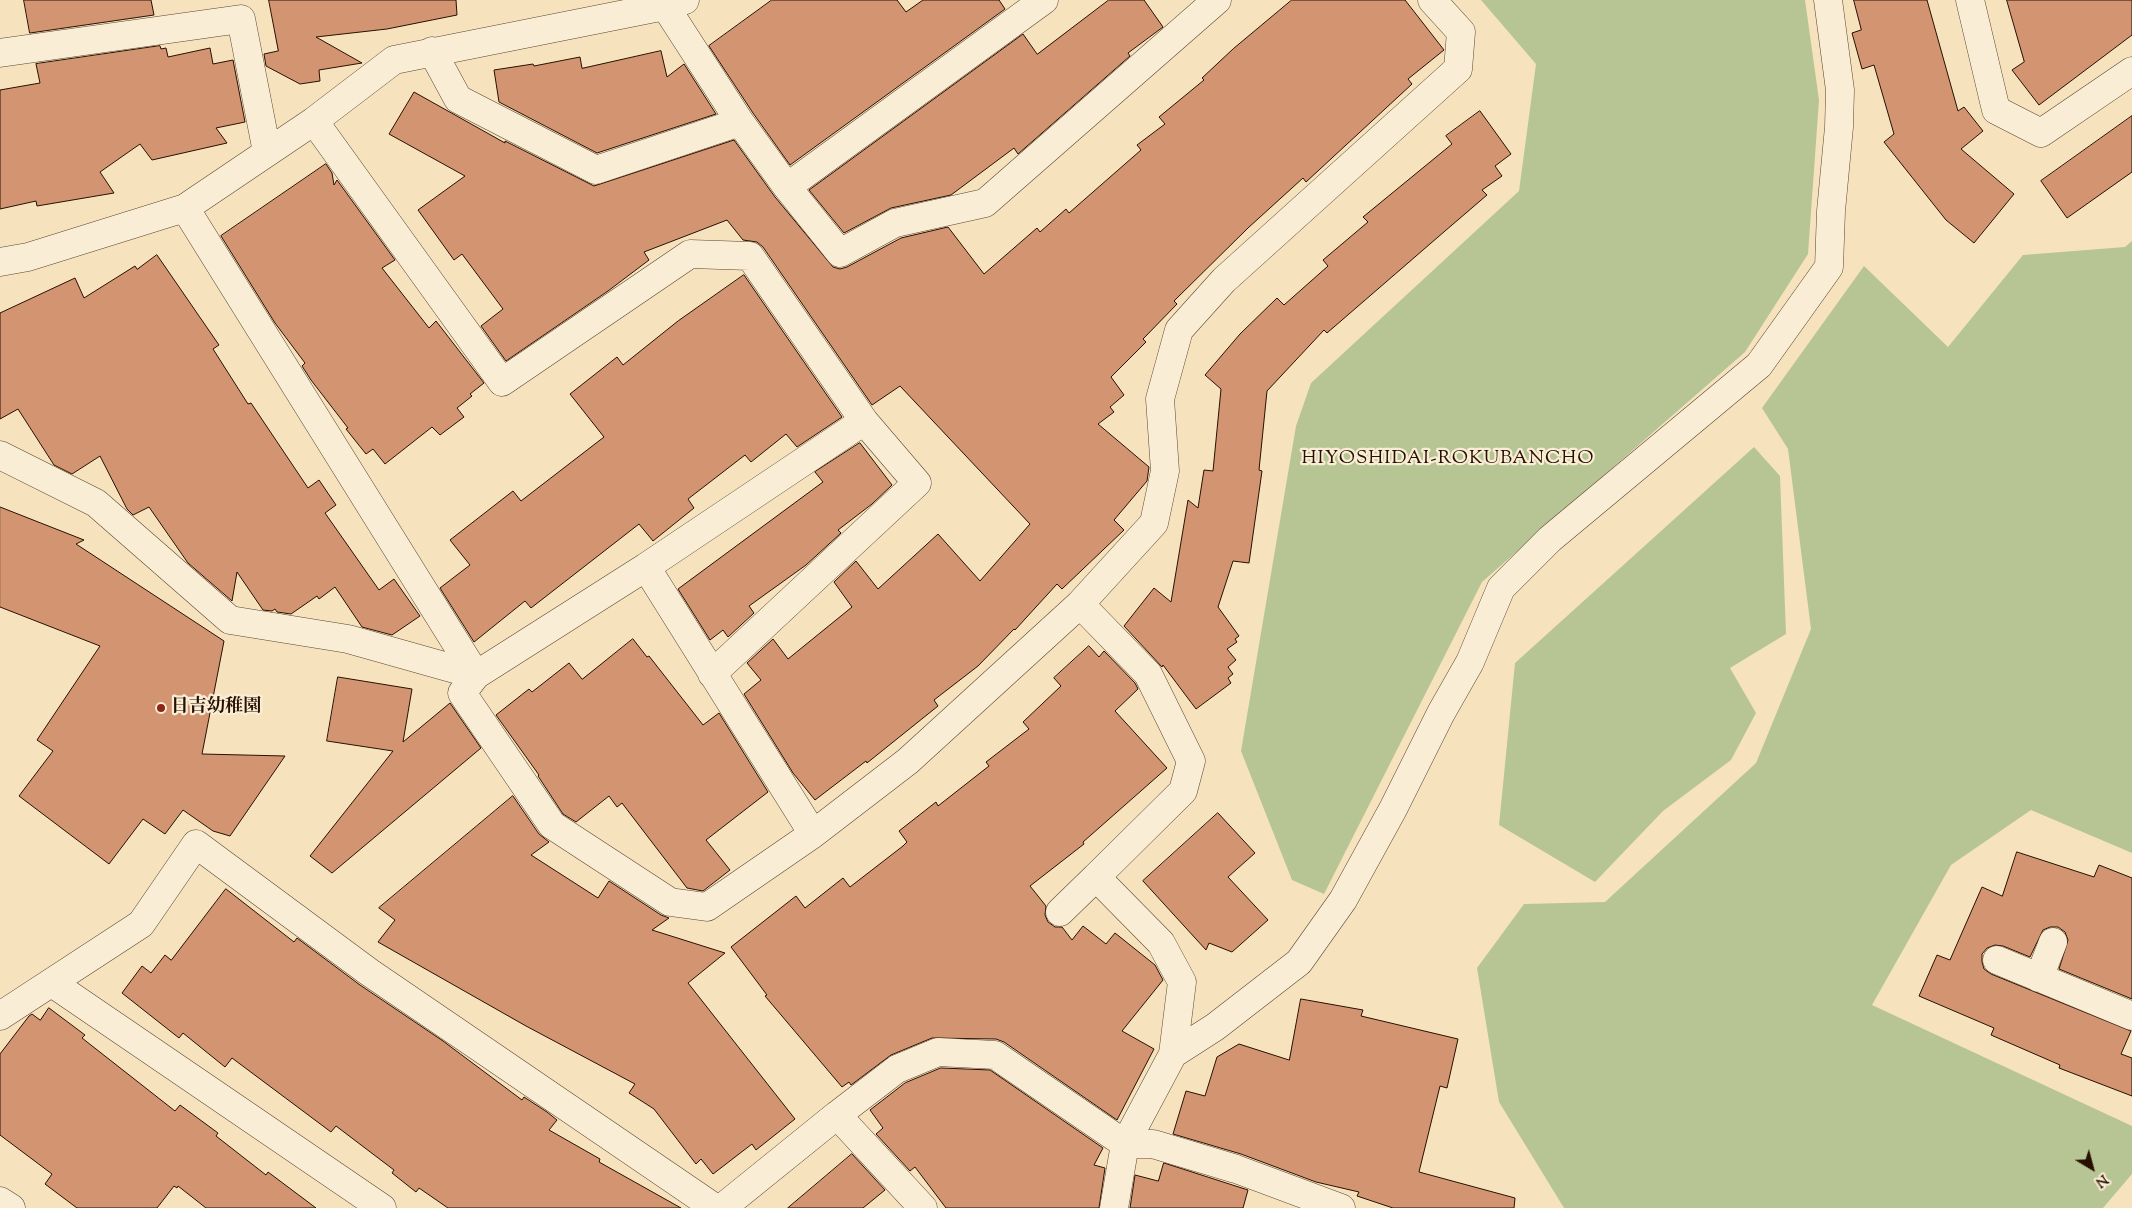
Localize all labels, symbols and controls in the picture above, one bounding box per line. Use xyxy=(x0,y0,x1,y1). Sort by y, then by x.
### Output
district label: HIYOSHIDAI-ROKUBANCHO xyxy=(1299,449,1597,471)
place label: 日吉幼稚園 xyxy=(171,697,261,719)
marker: 日吉幼稚園 xyxy=(155,702,167,714)
north arrow xyxy=(2067,1143,2117,1193)
text: N xyxy=(2091,1169,2112,1191)

